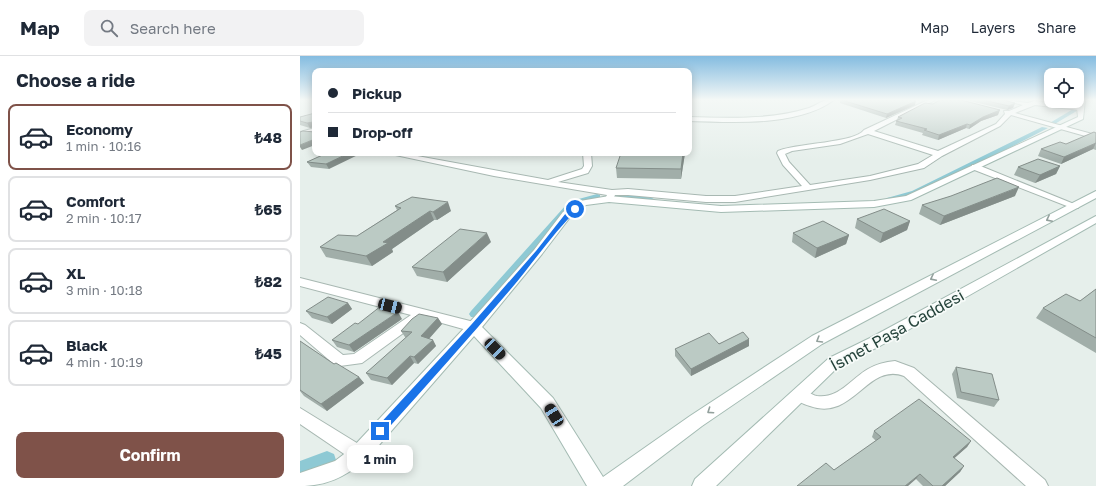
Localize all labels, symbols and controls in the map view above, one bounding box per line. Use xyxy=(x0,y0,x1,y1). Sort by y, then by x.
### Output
search box xyxy=(84,10,364,46)
text: Map xyxy=(20,16,60,39)
icon: search xyxy=(98,17,120,39)
text: Search here xyxy=(130,19,216,37)
text: Map xyxy=(920,19,949,36)
text: Layers xyxy=(971,19,1015,36)
text: Share xyxy=(1037,19,1076,36)
map controls xyxy=(1044,68,1084,108)
button: locate xyxy=(1044,68,1084,108)
text: Choose a ride xyxy=(16,69,135,91)
text: Pickup xyxy=(352,84,402,102)
icon: car xyxy=(18,119,54,155)
text: Economy xyxy=(66,120,133,138)
text: Drop-off xyxy=(352,123,412,141)
text: ₺48 xyxy=(254,128,282,146)
text: 1 min · 10:16 xyxy=(66,138,141,154)
icon: car xyxy=(18,191,54,227)
text: Comfort xyxy=(66,192,125,210)
text: ₺65 xyxy=(255,200,282,218)
route start xyxy=(566,200,584,218)
text: 2 min · 10:17 xyxy=(66,210,142,226)
one-way arrow xyxy=(1046,214,1053,222)
icon: car xyxy=(18,263,54,299)
text: XL xyxy=(66,264,85,282)
text: ₺82 xyxy=(255,272,282,290)
one-way arrow xyxy=(930,273,937,281)
text: 3 min · 10:18 xyxy=(66,282,143,298)
street label: İsmet Paşa Caddesi xyxy=(827,285,967,375)
car xyxy=(377,297,403,315)
icon: car xyxy=(18,335,54,371)
one-way arrow xyxy=(816,335,823,342)
text: Black xyxy=(66,336,108,354)
car xyxy=(482,336,508,362)
text: ₺45 xyxy=(255,344,282,362)
text: 4 min · 10:19 xyxy=(66,354,143,370)
car xyxy=(543,402,565,428)
one-way arrow xyxy=(708,406,715,413)
route end xyxy=(371,422,389,440)
button: Confirm xyxy=(16,432,284,478)
callout: 1 min xyxy=(347,445,413,473)
text: 1 min xyxy=(364,451,396,467)

